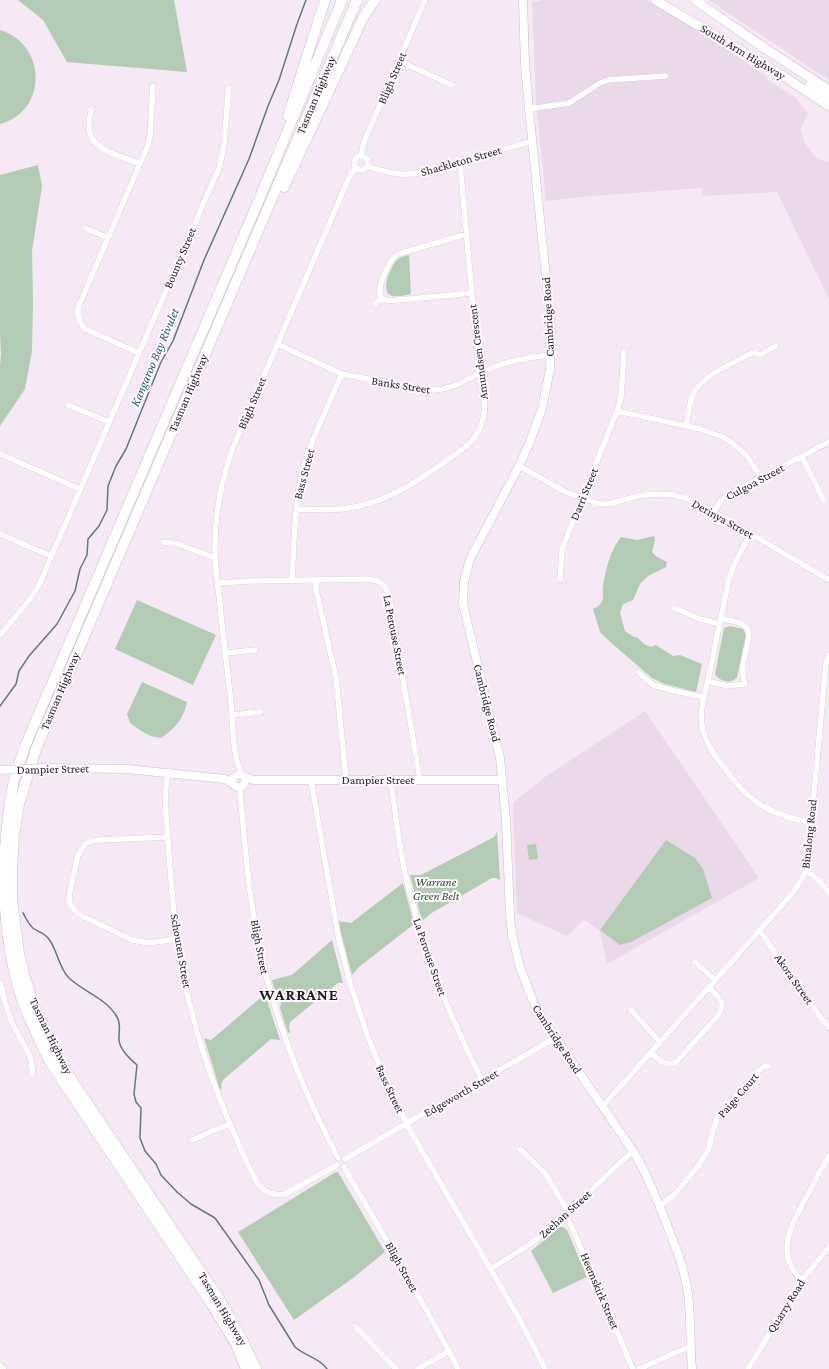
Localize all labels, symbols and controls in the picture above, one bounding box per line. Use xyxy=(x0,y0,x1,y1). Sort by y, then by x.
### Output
street label: South Arm Highway xyxy=(698,21,788,83)
street label: Bligh Street xyxy=(375,49,410,106)
street label: Tasman Highway xyxy=(293,54,339,136)
street label: Shackleton Street xyxy=(419,143,504,179)
street label: Bounty Street xyxy=(161,224,200,291)
street label: Cambridge Road xyxy=(539,276,557,357)
street label: Amundsen Crescent xyxy=(465,303,491,400)
water label: Kangaroo Bay Rivulet xyxy=(127,306,182,409)
street label: Tasman Highway xyxy=(165,352,211,434)
street label: Banks Street xyxy=(371,373,432,397)
street label: Bligh Street xyxy=(235,374,270,431)
street label: Bass Street xyxy=(291,446,318,501)
street label: Culgoa Street xyxy=(723,460,788,503)
street label: Darri Street xyxy=(567,465,601,522)
street label: Derinya Street xyxy=(690,496,757,542)
street label: La Perouse Street xyxy=(380,594,410,677)
street label: Tasman Highway xyxy=(37,650,83,732)
street label: Cambridge Road xyxy=(471,663,504,744)
street label: Dampier Street xyxy=(17,761,90,777)
street label: Dampier Street xyxy=(342,773,415,787)
street label: Binalong Road xyxy=(798,798,820,869)
park label: Warrane Green Belt xyxy=(413,875,460,903)
street label: Schouten Street xyxy=(168,913,195,990)
street label: La Perouse Street xyxy=(410,916,450,999)
street label: Bligh Street xyxy=(248,918,272,977)
street label: Akora Street xyxy=(772,951,817,1008)
district label: WARRANE xyxy=(258,986,339,1003)
street label: Tasman Highway xyxy=(26,995,76,1077)
street label: Cambridge Road xyxy=(529,1002,585,1077)
street label: Bass Street xyxy=(373,1063,408,1116)
street label: Edgeworth Street xyxy=(421,1066,502,1120)
street label: Paige Court xyxy=(715,1069,762,1120)
street label: Zeehan Street xyxy=(536,1186,595,1241)
street label: Bligh Street xyxy=(382,1239,422,1296)
street label: Heemskirk Street xyxy=(578,1251,623,1332)
street label: Tasman Highway xyxy=(196,1270,251,1349)
street label: Quarry Road xyxy=(764,1276,808,1335)

